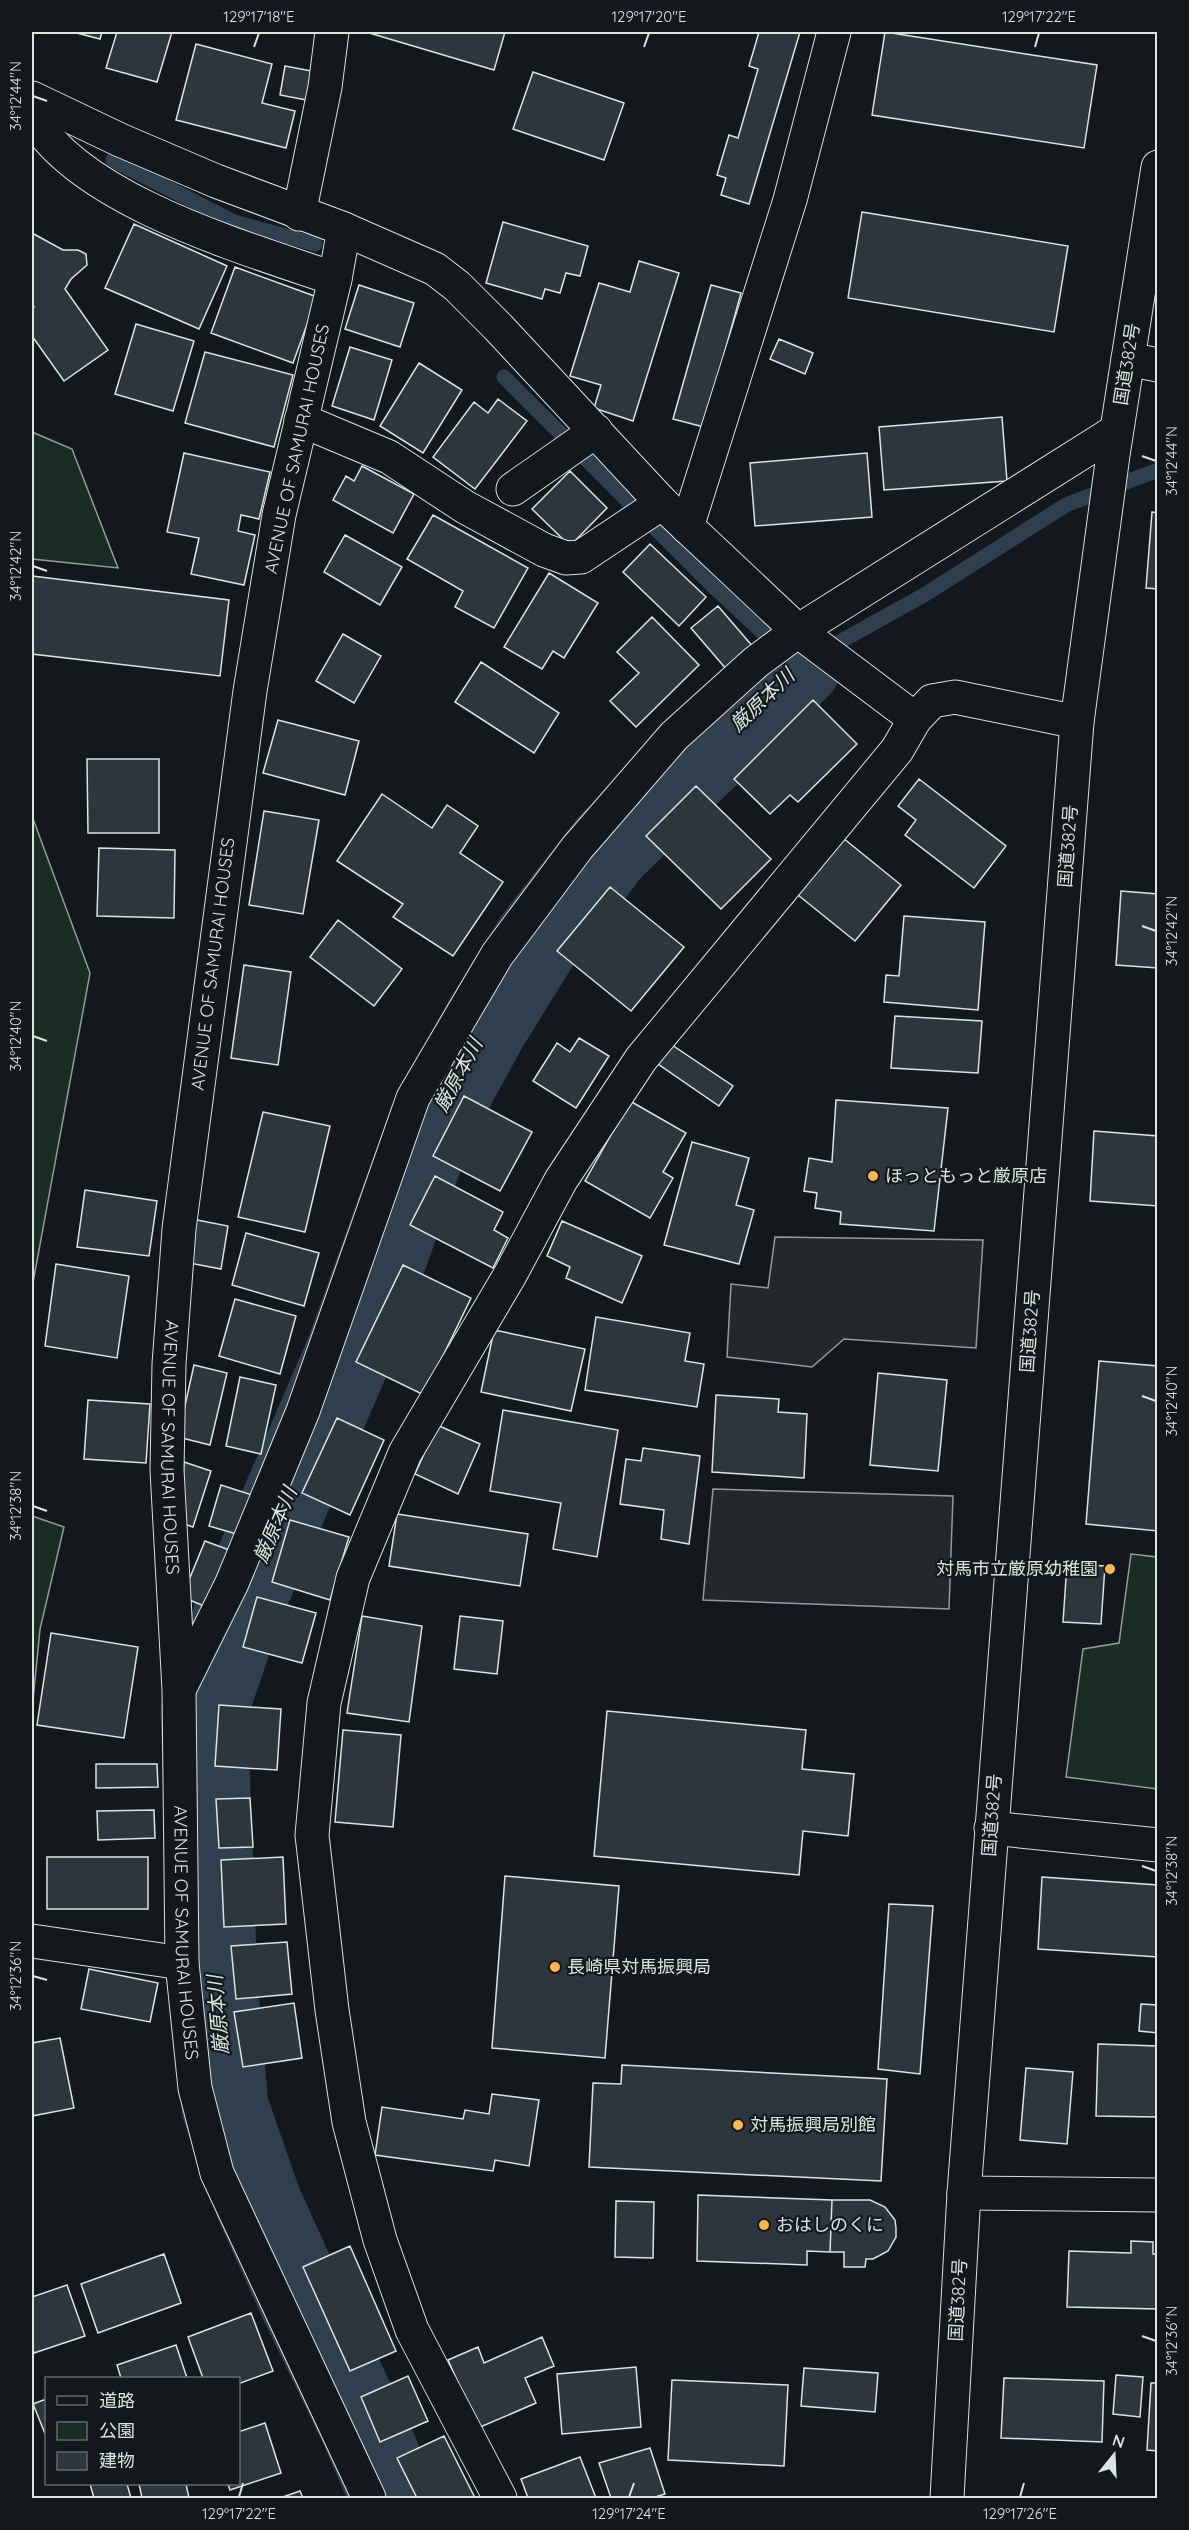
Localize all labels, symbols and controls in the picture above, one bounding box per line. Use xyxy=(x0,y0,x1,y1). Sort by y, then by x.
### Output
text: 129°17'18"E xyxy=(223,7,295,26)
text: 129°17'20"E xyxy=(612,7,686,26)
text: 129°17'22"E xyxy=(1002,7,1076,26)
text: 34°12'44"N xyxy=(6,61,25,131)
street label: 国道382号 xyxy=(1109,321,1144,407)
street label: AVENUE OF SAMURAI HOUSES xyxy=(259,322,334,576)
text: 34°12'44"N xyxy=(1162,426,1181,496)
text: 34°12'42"N xyxy=(6,531,25,601)
water label: 厳原本川 xyxy=(724,661,801,736)
street label: 国道382号 xyxy=(1053,804,1082,888)
street label: AVENUE OF SAMURAI HOUSES xyxy=(186,836,239,1092)
text: 34°12'42"N xyxy=(1162,896,1181,966)
text: 34°12'40"N xyxy=(6,1001,25,1072)
water label: 厳原本川 xyxy=(428,1032,488,1116)
place label: ほっともっと厳原店 xyxy=(885,1164,1047,1187)
marker: ほっともっと厳原店 xyxy=(866,1169,880,1183)
street label: 国道382号 xyxy=(1015,1289,1044,1373)
street label: AVENUE OF SAMURAI HOUSES xyxy=(156,1319,185,1575)
text: 34°12'40"N xyxy=(1162,1366,1181,1437)
text: 34°12'38"N xyxy=(6,1471,25,1541)
water label: 厳原本川 xyxy=(247,1481,302,1567)
place label: 対馬市立厳原幼稚園 xyxy=(936,1557,1098,1580)
marker: 対馬市立厳原幼稚園 xyxy=(1103,1562,1117,1576)
street label: 国道382号 xyxy=(977,1773,1006,1857)
street label: AVENUE OF SAMURAI HOUSES xyxy=(169,1805,204,2061)
text: 34°12'38"N xyxy=(1162,1836,1181,1906)
text: 34°12'36"N xyxy=(6,1941,25,2011)
place label: 長崎県対馬振興局 xyxy=(567,1955,711,1978)
marker: 長崎県対馬振興局 xyxy=(548,1960,562,1974)
water label: 厳原本川 xyxy=(201,1972,233,2056)
place label: 対馬振興局別館 xyxy=(750,2113,876,2136)
marker: 対馬振興局別館 xyxy=(731,2118,745,2132)
place label: おはしのくに xyxy=(776,2213,884,2236)
marker: おはしのくに xyxy=(757,2218,771,2232)
street label: 国道382号 xyxy=(944,2258,971,2342)
text: 34°12'36"N xyxy=(1162,2306,1181,2376)
legend xyxy=(45,2377,240,2485)
text: 道路 xyxy=(99,2389,135,2412)
text: 公園 xyxy=(99,2419,135,2442)
north arrow xyxy=(1084,2425,1144,2485)
text: N xyxy=(1110,2429,1127,2452)
text: 建物 xyxy=(99,2449,135,2472)
text: 129°17'22"E xyxy=(202,2504,276,2523)
text: 129°17'24"E xyxy=(592,2504,666,2523)
text: 129°17'26"E xyxy=(983,2504,1057,2523)

